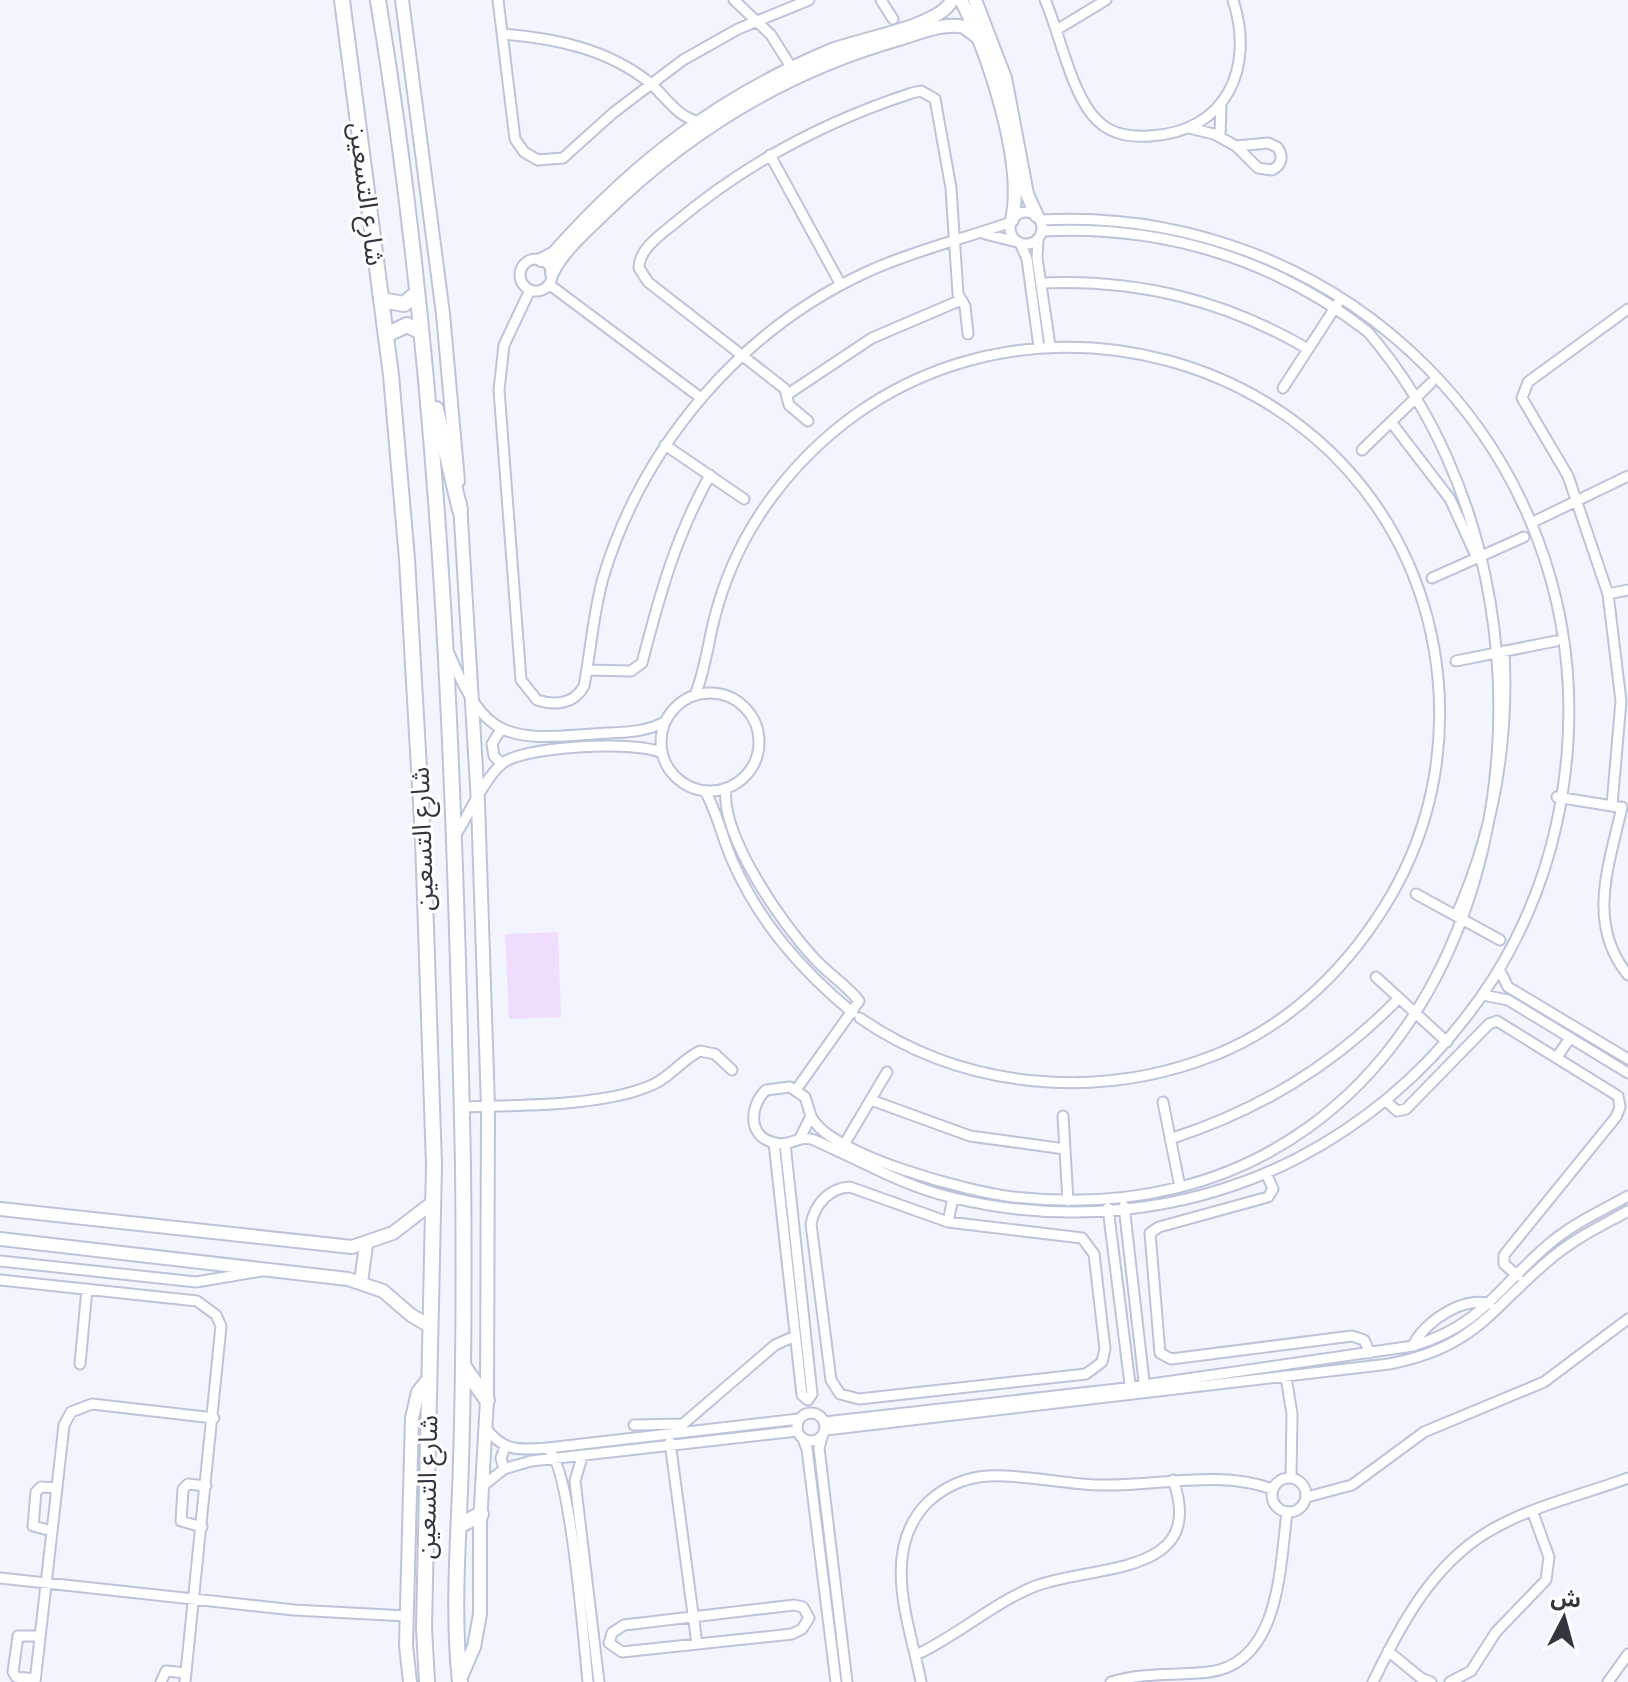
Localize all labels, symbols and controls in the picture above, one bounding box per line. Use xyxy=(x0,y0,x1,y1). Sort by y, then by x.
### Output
street label: شارع التسعين xyxy=(339,120,395,268)
street label: شارع التسعين xyxy=(400,766,444,912)
street label: شارع التسعين xyxy=(407,1415,447,1559)
north arrow xyxy=(1524,1578,1604,1658)
text: ش xyxy=(1550,1581,1583,1614)

